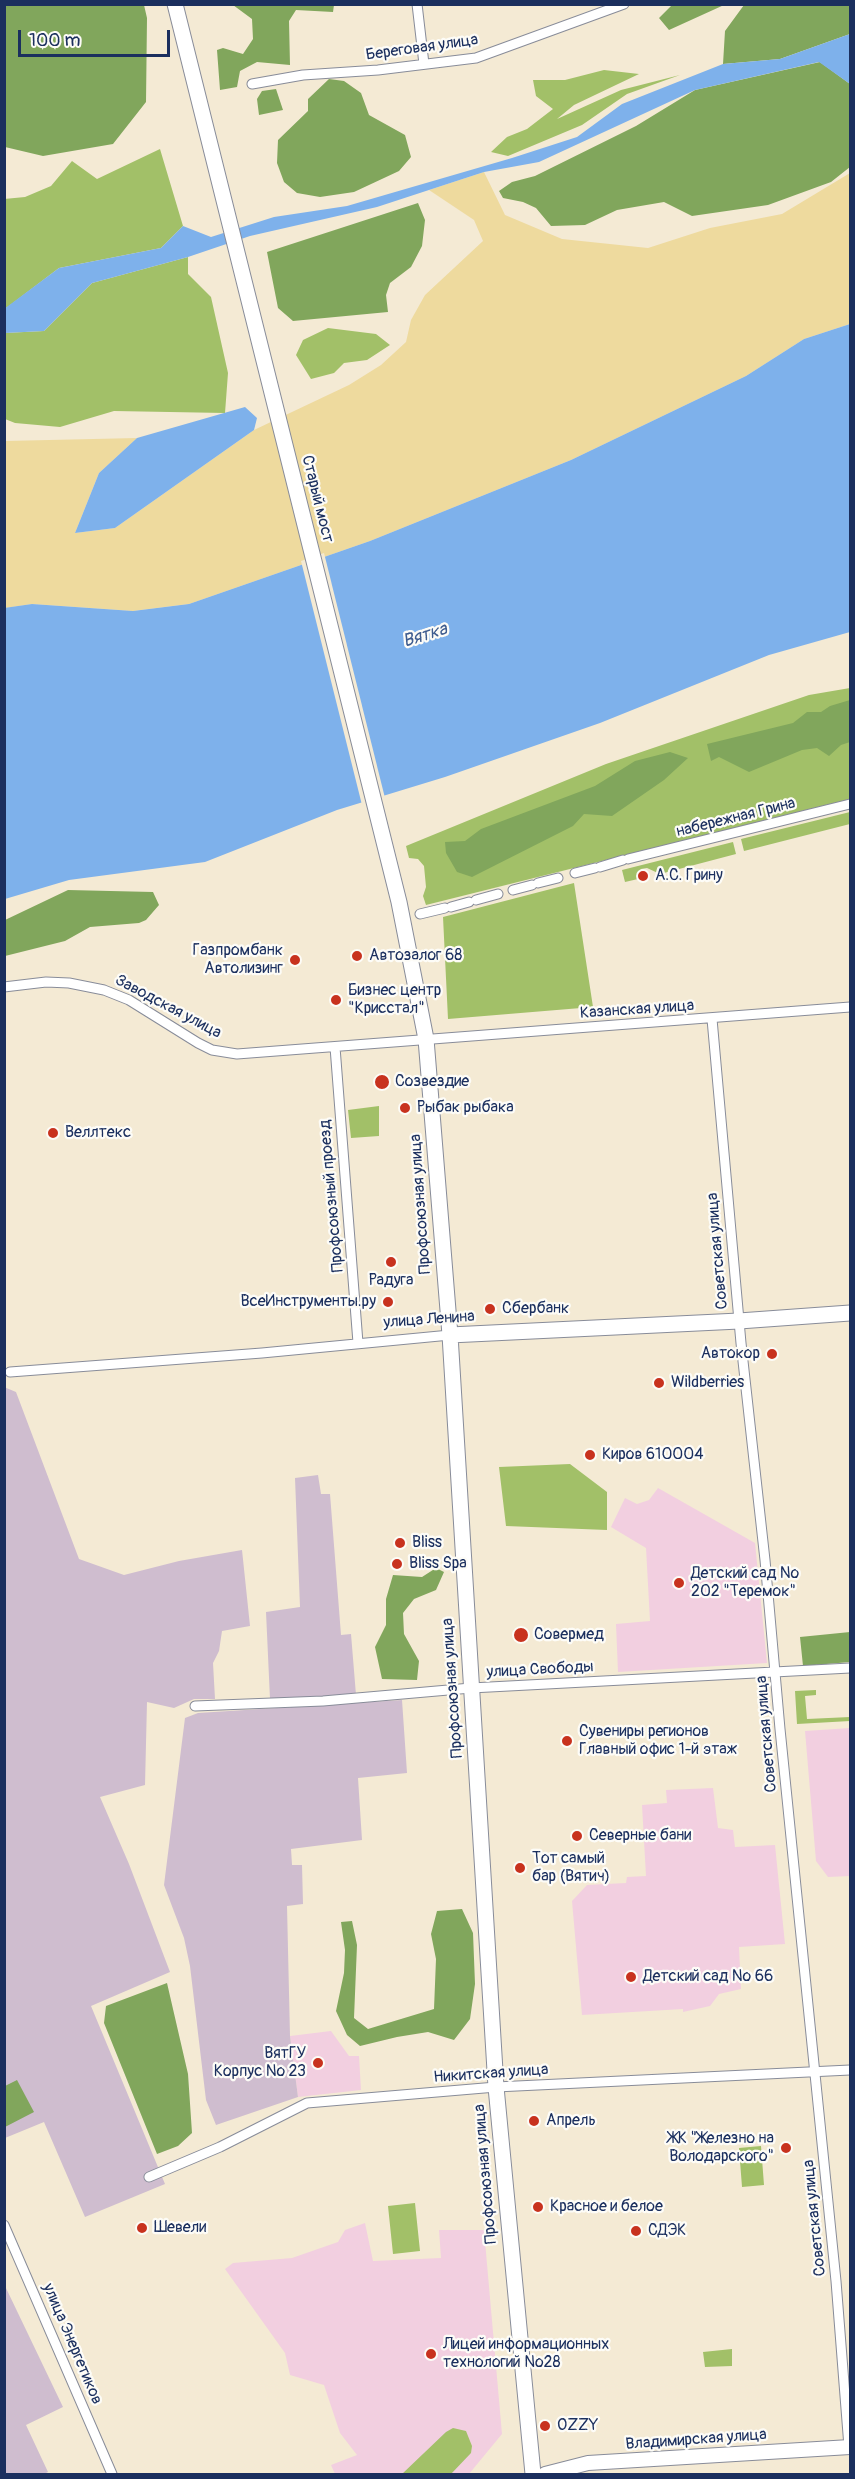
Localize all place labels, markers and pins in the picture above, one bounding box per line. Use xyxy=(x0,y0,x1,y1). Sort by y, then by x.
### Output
place label: А.С. Грину xyxy=(655,866,723,886)
marker: А.С. Грину xyxy=(636,869,650,883)
place label: Газпромбанк Автолизинг xyxy=(192,941,283,979)
place label: Автозалог 68 xyxy=(369,946,462,966)
marker: Автозалог 68 xyxy=(350,949,364,963)
marker: Газпромбанк Автолизинг xyxy=(288,953,302,967)
place label: Бизнес центр "Крисстал" xyxy=(348,981,441,1019)
marker: Бизнес центр "Крисстал" xyxy=(329,993,343,1007)
place label: Созвездие xyxy=(395,1072,469,1092)
marker: Созвездие xyxy=(373,1073,391,1091)
place label: Рыбак рыбака xyxy=(417,1098,514,1118)
marker: Рыбак рыбака xyxy=(398,1101,412,1115)
place label: Веллтекс xyxy=(65,1123,131,1143)
marker: Веллтекс xyxy=(46,1126,60,1140)
marker: Радуга xyxy=(384,1255,398,1269)
place label: Радуга xyxy=(369,1271,413,1291)
place label: ВсеИнструменты.ру xyxy=(241,1292,376,1312)
marker: ВсеИнструменты.ру xyxy=(381,1295,395,1309)
place label: Сбербанк xyxy=(502,1299,569,1319)
marker: Сбербанк xyxy=(483,1302,497,1316)
place label: Автокор xyxy=(701,1344,760,1364)
marker: Автокор xyxy=(765,1347,779,1361)
place label: Wildberries xyxy=(671,1373,744,1393)
marker: Wildberries xyxy=(652,1376,666,1390)
place label: Киров 610004 xyxy=(602,1445,703,1465)
marker: Киров 610004 xyxy=(583,1448,597,1462)
place label: Bliss xyxy=(412,1533,442,1553)
marker: Bliss xyxy=(393,1536,407,1550)
place label: Bliss Spa xyxy=(409,1554,467,1574)
marker: Bliss Spa xyxy=(390,1557,404,1571)
place label: Детский сад № 202 "Теремок" xyxy=(691,1564,799,1602)
marker: Детский сад № 202 "Теремок" xyxy=(672,1576,686,1590)
place label: Совермед xyxy=(534,1625,604,1645)
marker: Совермед xyxy=(512,1626,530,1644)
place label: Сувениры регионов Главный офис 1-й этаж xyxy=(579,1722,737,1760)
marker: Сувениры регионов Главный офис 1-й этаж xyxy=(560,1734,574,1748)
place label: Северные бани xyxy=(589,1826,691,1846)
marker: Северные бани xyxy=(570,1829,584,1843)
place label: Тот самый бар (Вятич) xyxy=(532,1849,610,1887)
marker: Тот самый бар (Вятич) xyxy=(513,1861,527,1875)
place label: Детский сад № 66 xyxy=(643,1967,773,1987)
marker: Детский сад № 66 xyxy=(624,1970,638,1984)
place label: ВятГУ Корпус № 23 xyxy=(214,2044,306,2082)
marker: ВятГУ Корпус № 23 xyxy=(311,2056,325,2070)
place label: Апрель xyxy=(546,2111,596,2131)
marker: Апрель xyxy=(527,2114,541,2128)
place label: ЖК "Железно на Володарского" xyxy=(668,2129,774,2167)
marker: ЖК "Железно на Володарского" xyxy=(779,2141,793,2155)
place label: Красное и белое xyxy=(550,2197,663,2217)
marker: Красное и белое xyxy=(531,2200,545,2214)
place label: Шевели xyxy=(154,2218,206,2238)
marker: Шевели xyxy=(135,2221,149,2235)
place label: СДЭК xyxy=(648,2221,686,2241)
marker: СДЭК xyxy=(629,2224,643,2238)
place label: Лицей информационных технологий №28 xyxy=(443,2335,609,2373)
marker: Лицей информационных технологий №28 xyxy=(424,2347,438,2361)
place label: OZZY xyxy=(557,2416,598,2436)
marker: OZZY xyxy=(538,2419,552,2433)

